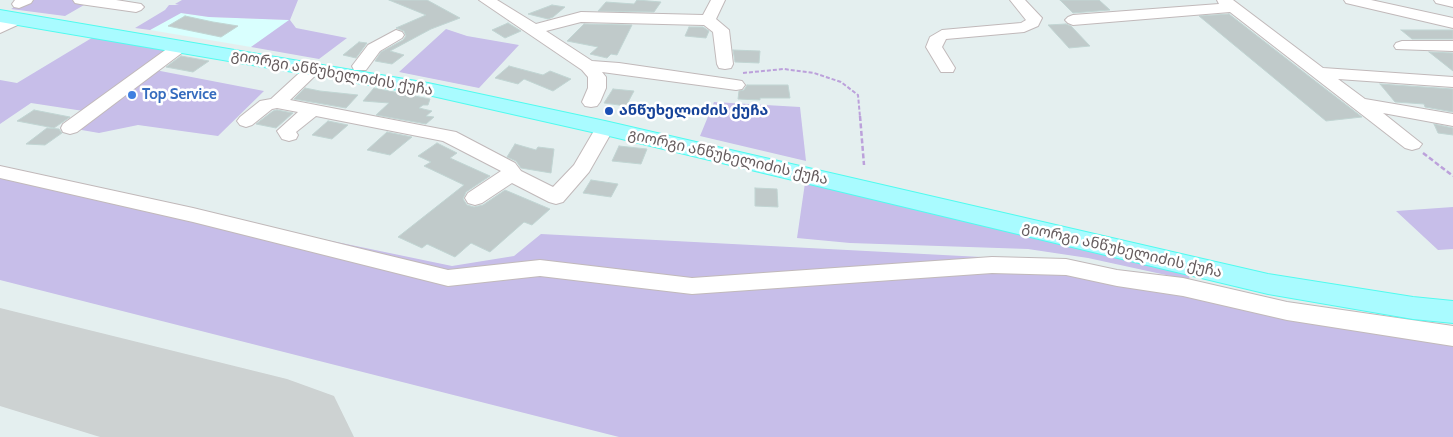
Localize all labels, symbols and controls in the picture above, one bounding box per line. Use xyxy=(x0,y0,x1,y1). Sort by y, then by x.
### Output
street label: გიორგი ანწუხელიძის ქუჩა xyxy=(230,46,434,100)
place label: Top Service xyxy=(142,86,217,104)
marker: Top Service xyxy=(126,89,138,101)
place label: ანწუხელიძის ქუჩა xyxy=(619,102,768,120)
marker: ანწუხელიძის ქუჩა xyxy=(603,105,615,117)
street label: გიორგი ანწუხელიძის ქუჩა xyxy=(626,125,830,189)
street label: გიორგი ანწუხელიძის ქუჩა xyxy=(1020,218,1224,282)

